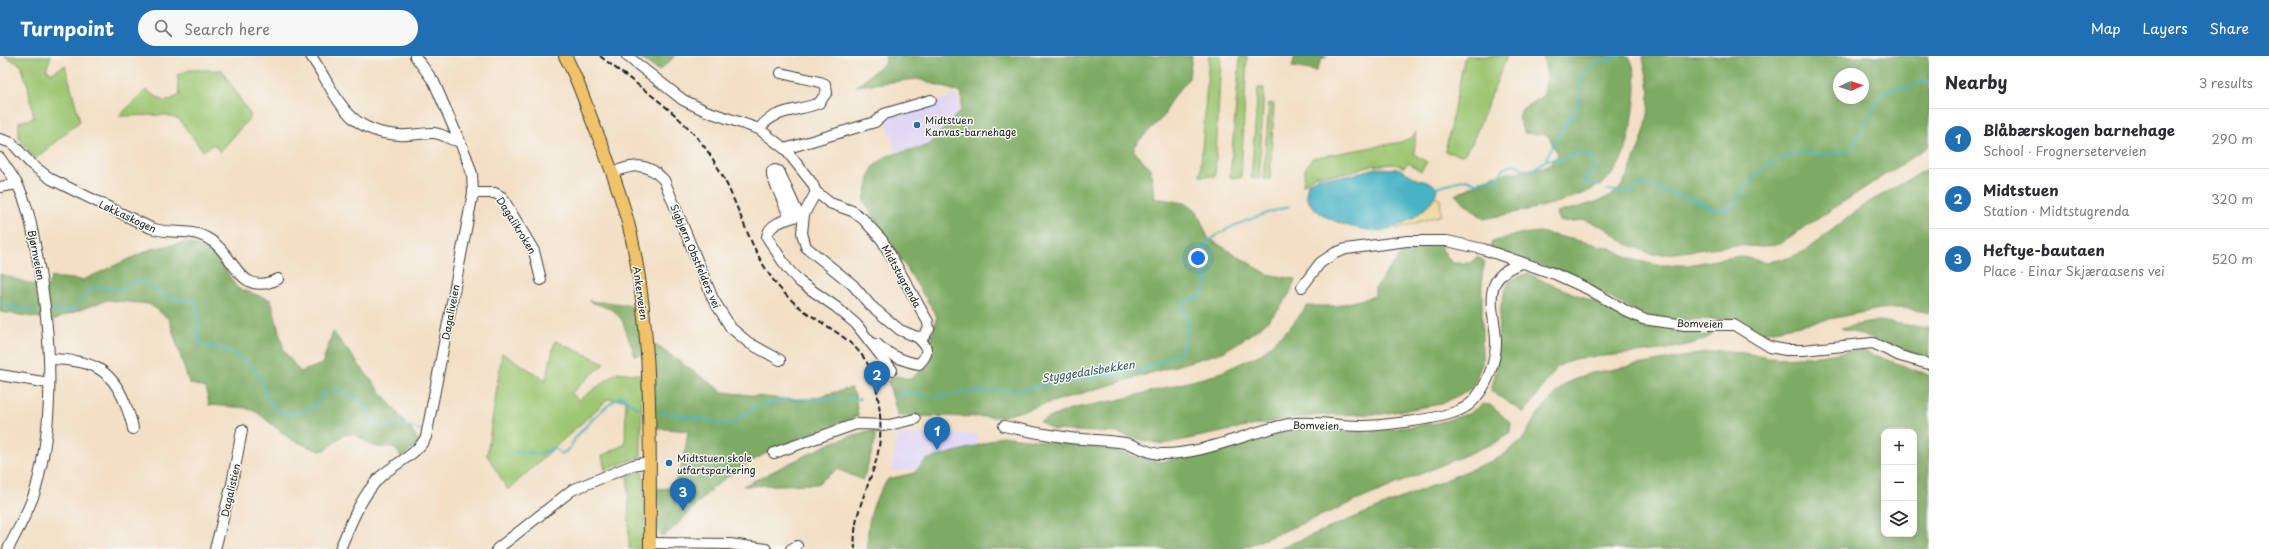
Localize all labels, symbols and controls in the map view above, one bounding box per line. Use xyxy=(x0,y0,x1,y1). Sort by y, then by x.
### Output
search box xyxy=(138,10,418,46)
text: Turnpoint xyxy=(20,14,114,42)
icon: search xyxy=(152,17,174,39)
text: Search here xyxy=(184,17,270,40)
text: Map xyxy=(2091,18,2121,39)
text: Layers xyxy=(2143,18,2188,39)
text: Share xyxy=(2210,18,2249,39)
north arrow xyxy=(1833,68,1869,104)
text: Nearby xyxy=(1945,69,2007,95)
text: 3 results xyxy=(2199,73,2253,92)
place label: Midtstuen Kanvas-barnehage xyxy=(925,112,1016,139)
text: Blåbærskogen barnehage xyxy=(1983,118,2175,141)
marker: Midtstuen Kanvas-barnehage xyxy=(912,120,922,130)
text: 1 xyxy=(1955,129,1961,148)
text: 290 m xyxy=(2212,129,2253,148)
text: School · Frognerseterveien xyxy=(1983,141,2147,160)
text: Midtstuen xyxy=(1983,178,2059,201)
text: 2 xyxy=(1953,189,1963,208)
text: 320 m xyxy=(2211,189,2253,208)
street label: Dagalikroken xyxy=(494,194,540,256)
street label: Løkkaskogen xyxy=(97,196,159,236)
text: Station · Midtstugrenda xyxy=(1983,201,2129,220)
street label: Sigbjørn Obstfelders vei xyxy=(667,202,725,311)
street label: Bjørnveien xyxy=(25,229,49,281)
text: Heftye-bautaen xyxy=(1983,238,2105,261)
street label: Midtstugrenda xyxy=(879,242,926,311)
your location xyxy=(1188,248,1208,268)
text: 3 xyxy=(1954,249,1962,268)
text: 520 m xyxy=(2211,249,2253,268)
text: Place · Einar Skjæraasens vei xyxy=(1983,261,2165,280)
street label: Ankerveien xyxy=(630,265,652,321)
street label: Dagaliveien xyxy=(437,283,463,341)
street label: Bomveien xyxy=(1677,315,1723,331)
water label: Styggedalsbekken xyxy=(1040,355,1137,387)
pin: 2 xyxy=(864,361,890,394)
pin: 1 xyxy=(924,417,950,450)
street label: Bomveien xyxy=(1293,417,1339,433)
map controls xyxy=(1881,429,1917,537)
button: + xyxy=(1881,429,1917,465)
place label: Midtstuen skole utfartsparkering xyxy=(677,450,756,477)
marker: Midtstuen skole utfartsparkering xyxy=(664,458,674,468)
street label: Dagalistien xyxy=(217,462,243,518)
button: − xyxy=(1881,465,1917,501)
pin: 3 xyxy=(670,478,696,511)
button: layers xyxy=(1881,501,1917,537)

